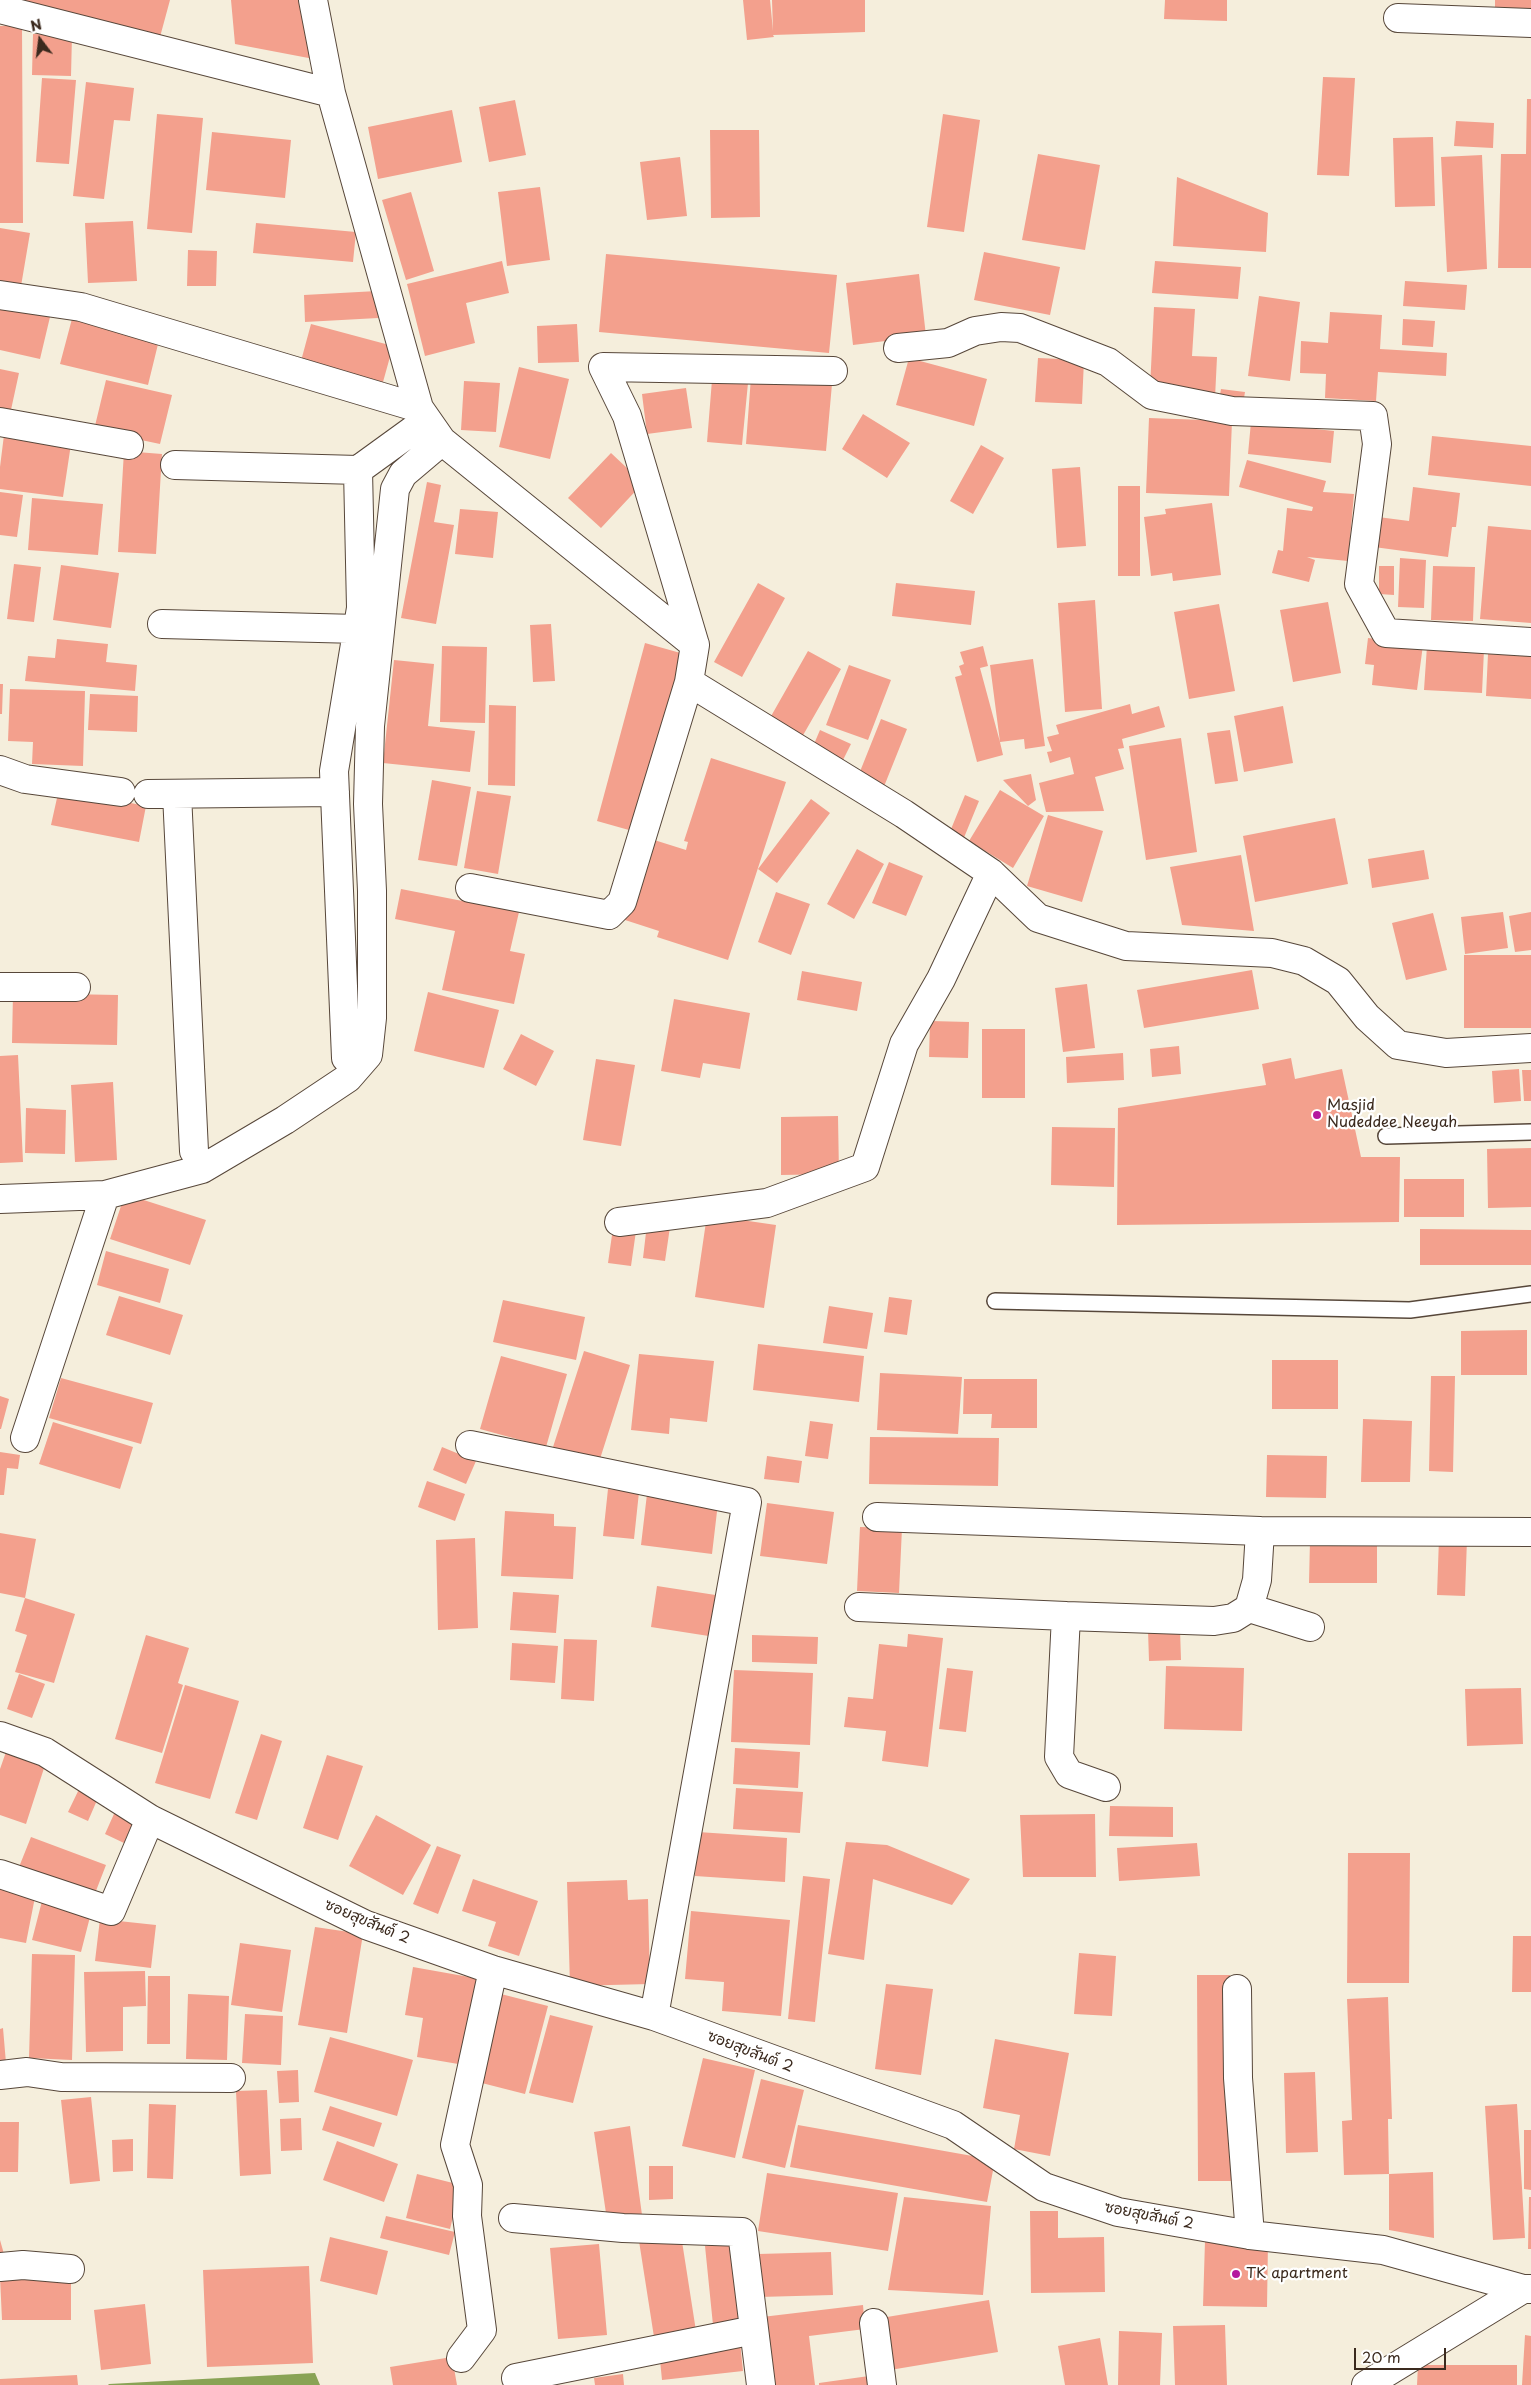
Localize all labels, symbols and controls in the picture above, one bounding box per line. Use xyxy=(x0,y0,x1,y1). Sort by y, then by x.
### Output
text: N xyxy=(28,13,44,37)
north arrow xyxy=(15,15,65,65)
place label: Masjid Nudeddee Neeyah xyxy=(1327,1097,1457,1132)
marker: Masjid Nudeddee Neeyah xyxy=(1311,1109,1323,1121)
street label: ซอยสุขสันต์ 2 xyxy=(322,1896,412,1948)
street label: ซอยสุขสันต์ 2 xyxy=(704,2027,796,2077)
street label: ซอยสุขสันต์ 2 xyxy=(1103,2199,1195,2233)
place label: TK apartment xyxy=(1246,2265,1348,2283)
marker: TK apartment xyxy=(1230,2268,1242,2280)
scale bar xyxy=(1356,2338,1448,2370)
text: 20 m xyxy=(1362,2345,1401,2368)

